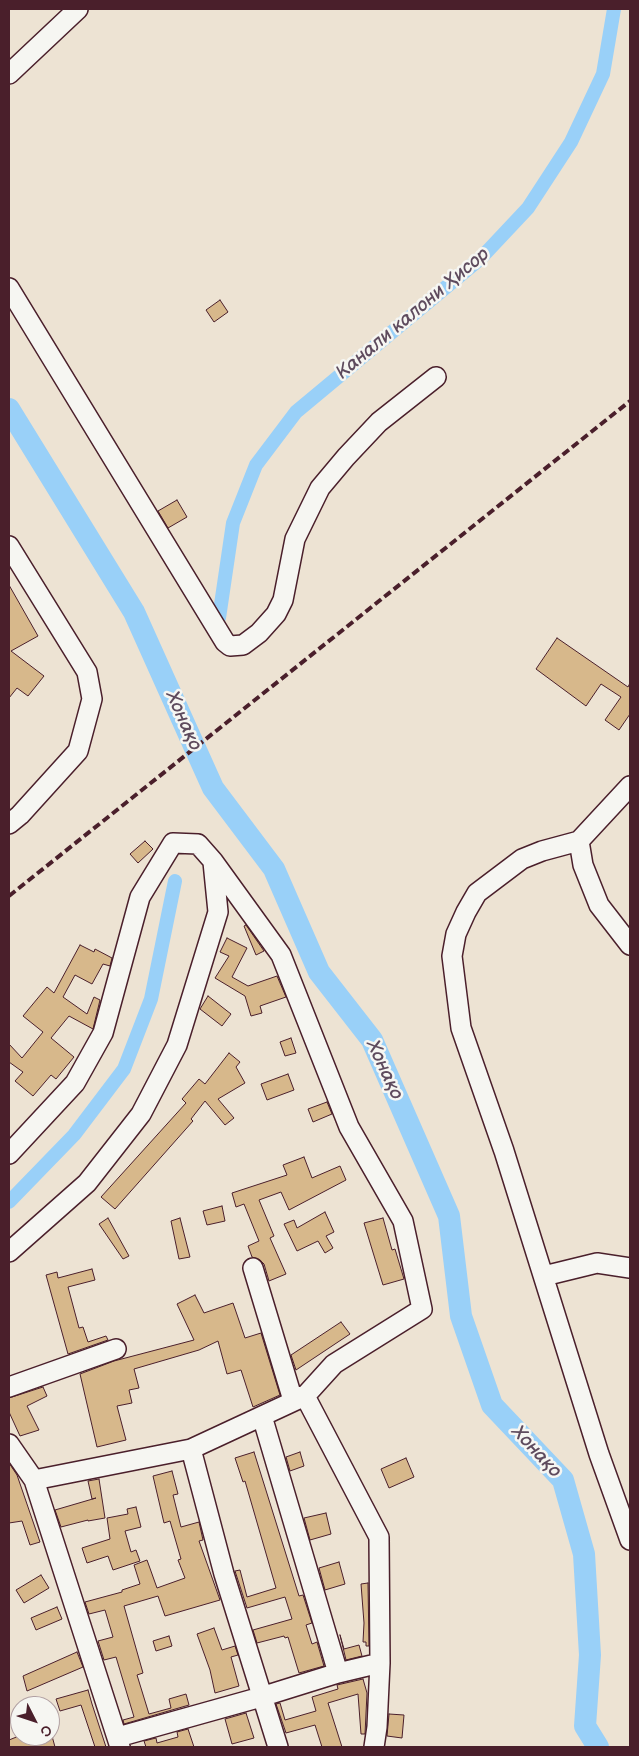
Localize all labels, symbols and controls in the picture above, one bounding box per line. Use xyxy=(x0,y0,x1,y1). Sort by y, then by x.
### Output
water label: Канали калони Ҳисор xyxy=(332,243,494,385)
water label: Хонақо xyxy=(160,688,206,754)
water label: Хонақо xyxy=(360,1037,408,1103)
water label: Хонақо xyxy=(506,1421,566,1483)
north arrow xyxy=(10,1696,60,1746)
text: С xyxy=(36,1721,56,1740)

